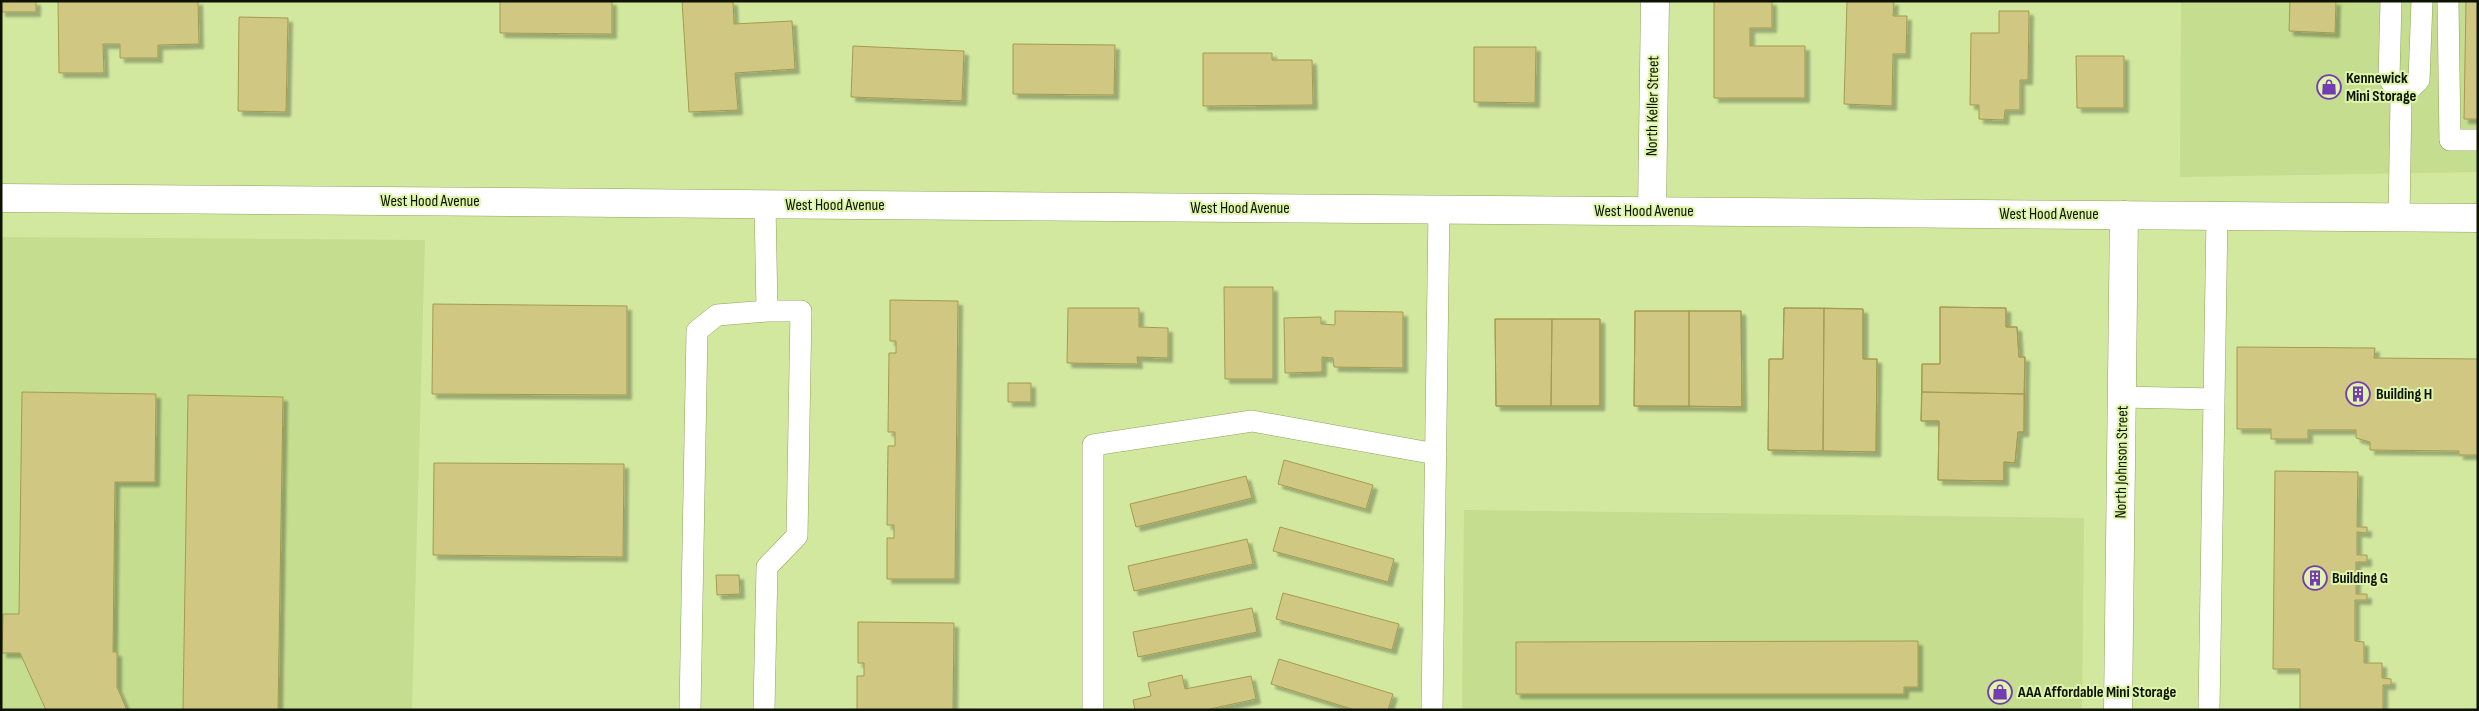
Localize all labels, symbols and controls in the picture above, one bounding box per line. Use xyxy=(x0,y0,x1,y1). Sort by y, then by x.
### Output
street label: North Keller Street xyxy=(1643,55,1663,156)
place label: Kennewick Mini Storage xyxy=(2346,69,2417,106)
shop icon: Kennewick Mini Storage xyxy=(2316,74,2342,100)
street label: West Hood Avenue xyxy=(380,192,480,211)
street label: West Hood Avenue xyxy=(785,196,885,215)
street label: West Hood Avenue xyxy=(1190,199,1290,218)
street label: West Hood Avenue xyxy=(1594,202,1694,221)
street label: West Hood Avenue xyxy=(1999,205,2099,224)
building icon: Building H xyxy=(2345,381,2371,407)
place label: Building H xyxy=(2376,385,2432,404)
street label: North Johnson Street xyxy=(2112,405,2132,519)
building icon: Building G xyxy=(2302,565,2328,591)
place label: Building G xyxy=(2332,569,2388,588)
shop icon: AAA Affordable Mini Storage xyxy=(1987,679,2013,705)
place label: AAA Affordable Mini Storage xyxy=(2017,683,2177,702)

